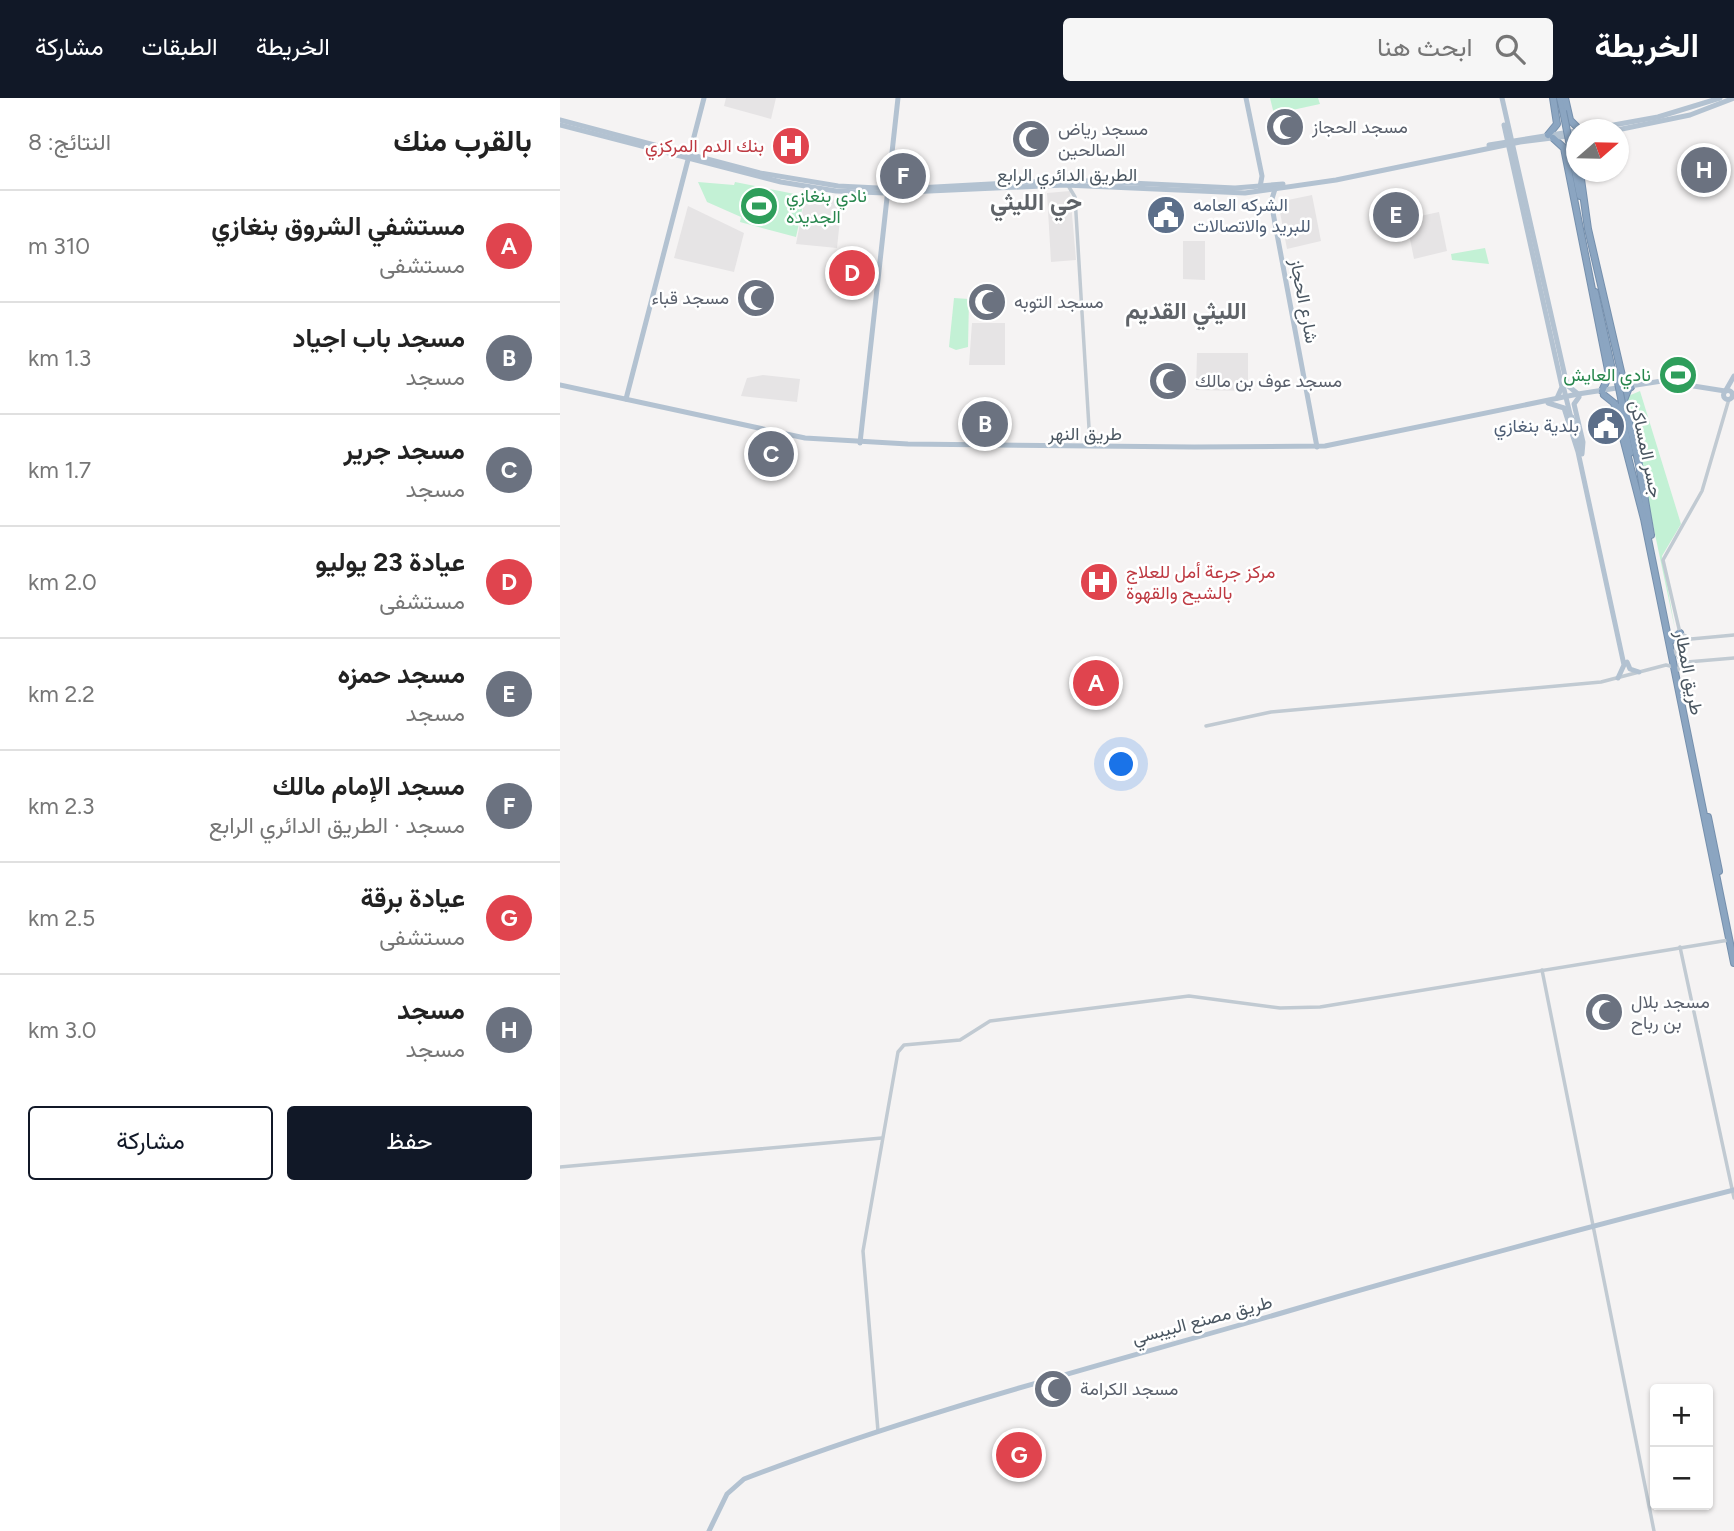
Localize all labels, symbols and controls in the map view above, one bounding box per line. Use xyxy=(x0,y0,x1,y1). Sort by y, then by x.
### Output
search box xyxy=(1063,18,1553,81)
text: الخريطة xyxy=(1595,26,1699,65)
icon: search xyxy=(1491,30,1529,68)
text: ابحث هنا xyxy=(1377,31,1473,63)
text: مشاركة xyxy=(35,32,103,61)
text: الطبقات xyxy=(141,32,218,61)
text: الخريطة xyxy=(256,32,330,61)
mosque icon: مسجد الحجاز xyxy=(1264,106,1306,148)
place label: مسجد الحجاز xyxy=(1311,116,1408,138)
mosque icon: مسجد رياض الصالحين xyxy=(1010,118,1052,160)
place label: مسجد رياض الصالحين xyxy=(1058,118,1148,161)
north arrow xyxy=(1566,119,1629,182)
text: بالقرب منك xyxy=(393,122,532,159)
hospital icon: بنك الدم المركزي xyxy=(770,125,812,167)
text: النتائج: 8 xyxy=(28,128,111,156)
place label: بنك الدم المركزي xyxy=(645,135,764,161)
pin: H xyxy=(1681,144,1727,196)
pin: F xyxy=(880,150,926,202)
street label: الطريق الدائري الرابع xyxy=(997,164,1137,190)
sports icon: نادي بنغازي الجديده xyxy=(738,185,780,227)
place label: نادي بنغازي الجديده xyxy=(786,185,867,228)
district label: حي الليثي xyxy=(990,187,1082,222)
pin: E xyxy=(1373,189,1419,241)
public building icon: الشركه العامه للبريد والاتصالات xyxy=(1145,194,1187,236)
place label: الشركه العامه للبريد والاتصالات xyxy=(1193,194,1311,237)
text: مستشفي الشروق بنغازي xyxy=(211,210,465,242)
text: 310 m xyxy=(28,232,90,260)
text: A xyxy=(501,232,517,260)
pin: D xyxy=(829,247,875,299)
text: مستشفى xyxy=(379,251,465,279)
street label: شارع الحجاز xyxy=(1284,256,1323,345)
mosque icon: مسجد قباء xyxy=(735,277,777,319)
mosque icon: مسجد التوبه xyxy=(966,281,1008,323)
place label: مسجد قباء xyxy=(651,287,729,309)
place label: مسجد التوبه xyxy=(1014,291,1104,313)
district label: الليثي القديم xyxy=(1125,296,1247,331)
text: مسجد باب اجياد xyxy=(292,322,465,354)
text: 1.3 km xyxy=(28,344,91,372)
text: B xyxy=(502,344,516,372)
sports icon: نادي العايش xyxy=(1657,354,1699,396)
mosque icon: مسجد عوف بن مالك xyxy=(1147,360,1189,402)
text: مسجد xyxy=(405,363,465,391)
place label: نادي العايش xyxy=(1563,364,1651,390)
place label: مسجد عوف بن مالك xyxy=(1195,370,1342,392)
pin: B xyxy=(962,398,1008,450)
street label: جسر المساكن xyxy=(1625,398,1667,500)
public building icon: بلدية بنغازي xyxy=(1585,405,1627,447)
place label: بلدية بنغازي xyxy=(1494,415,1579,441)
street label: طريق النهر xyxy=(1047,423,1122,445)
pin: C xyxy=(748,428,794,480)
text: مسجد جرير xyxy=(343,434,465,466)
text: 1.7 km xyxy=(28,456,91,484)
text: C xyxy=(501,456,517,484)
text: مسجد xyxy=(405,475,465,503)
text: عيادة 23 يوليو xyxy=(315,546,465,578)
hospital icon: مركز جرعة أمل للعلاج بالشيح والقهوة xyxy=(1078,561,1120,603)
place label: مركز جرعة أمل للعلاج بالشيح والقهوة xyxy=(1126,561,1275,605)
text: 2.0 km xyxy=(28,568,97,596)
text: D xyxy=(501,568,517,596)
text: مستشفى xyxy=(379,587,465,615)
street label: طريق المطار xyxy=(1670,628,1708,717)
pin: A xyxy=(1073,657,1119,709)
text: مسجد حمزه xyxy=(337,658,465,690)
text: 2.2 km xyxy=(28,680,95,708)
text: E xyxy=(502,680,516,708)
text: مسجد xyxy=(405,699,465,727)
your location xyxy=(1104,747,1138,781)
text: مسجد الإمام مالك xyxy=(272,770,465,802)
text: 2.3 km xyxy=(28,792,95,820)
text: F xyxy=(503,792,515,820)
text: مسجد · الطريق الدائري الرابع xyxy=(209,811,465,839)
text: عيادة برقة xyxy=(360,882,465,914)
text: 2.5 km xyxy=(28,904,95,932)
text: G xyxy=(500,904,518,932)
text: مستشفى xyxy=(379,923,465,951)
mosque icon: مسجد بلال بن رباح xyxy=(1583,991,1625,1033)
place label: مسجد بلال بن رباح xyxy=(1631,991,1710,1035)
text: مسجد xyxy=(397,994,465,1026)
text: 3.0 km xyxy=(28,1016,96,1044)
text: H xyxy=(500,1016,518,1044)
text: مسجد xyxy=(405,1035,465,1063)
button: مشاركة xyxy=(28,1106,273,1180)
button: حفظ xyxy=(287,1106,532,1180)
street label: طريق مصنع البيبسي xyxy=(1129,1291,1276,1353)
mosque icon: مسجد الكرامة xyxy=(1032,1368,1074,1410)
place label: مسجد الكرامة xyxy=(1080,1378,1178,1400)
map controls xyxy=(1650,1384,1713,1510)
button: + xyxy=(1650,1384,1713,1447)
pin: G xyxy=(996,1429,1042,1481)
button: − xyxy=(1650,1447,1713,1510)

